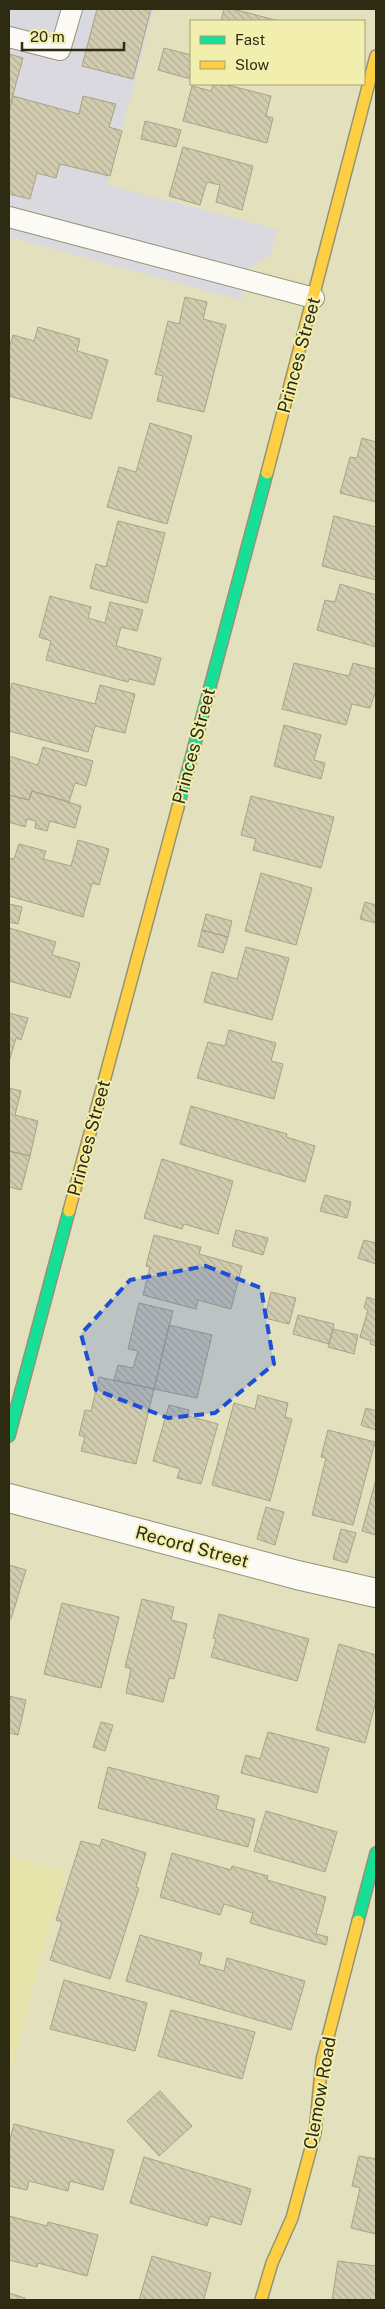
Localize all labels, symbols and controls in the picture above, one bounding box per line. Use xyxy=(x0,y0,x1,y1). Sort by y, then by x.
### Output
scale bar xyxy=(22,20,125,52)
legend xyxy=(190,20,365,85)
text: 20 m xyxy=(30,28,65,45)
text: Fast xyxy=(235,31,265,48)
text: Slow xyxy=(235,56,270,73)
street label: Princes Street xyxy=(273,295,324,415)
street label: Princes Street xyxy=(168,686,219,806)
street label: Princes Street xyxy=(63,1078,114,1198)
street label: Record Street xyxy=(133,1521,251,1572)
street label: Clemow Road xyxy=(299,2035,340,2151)

